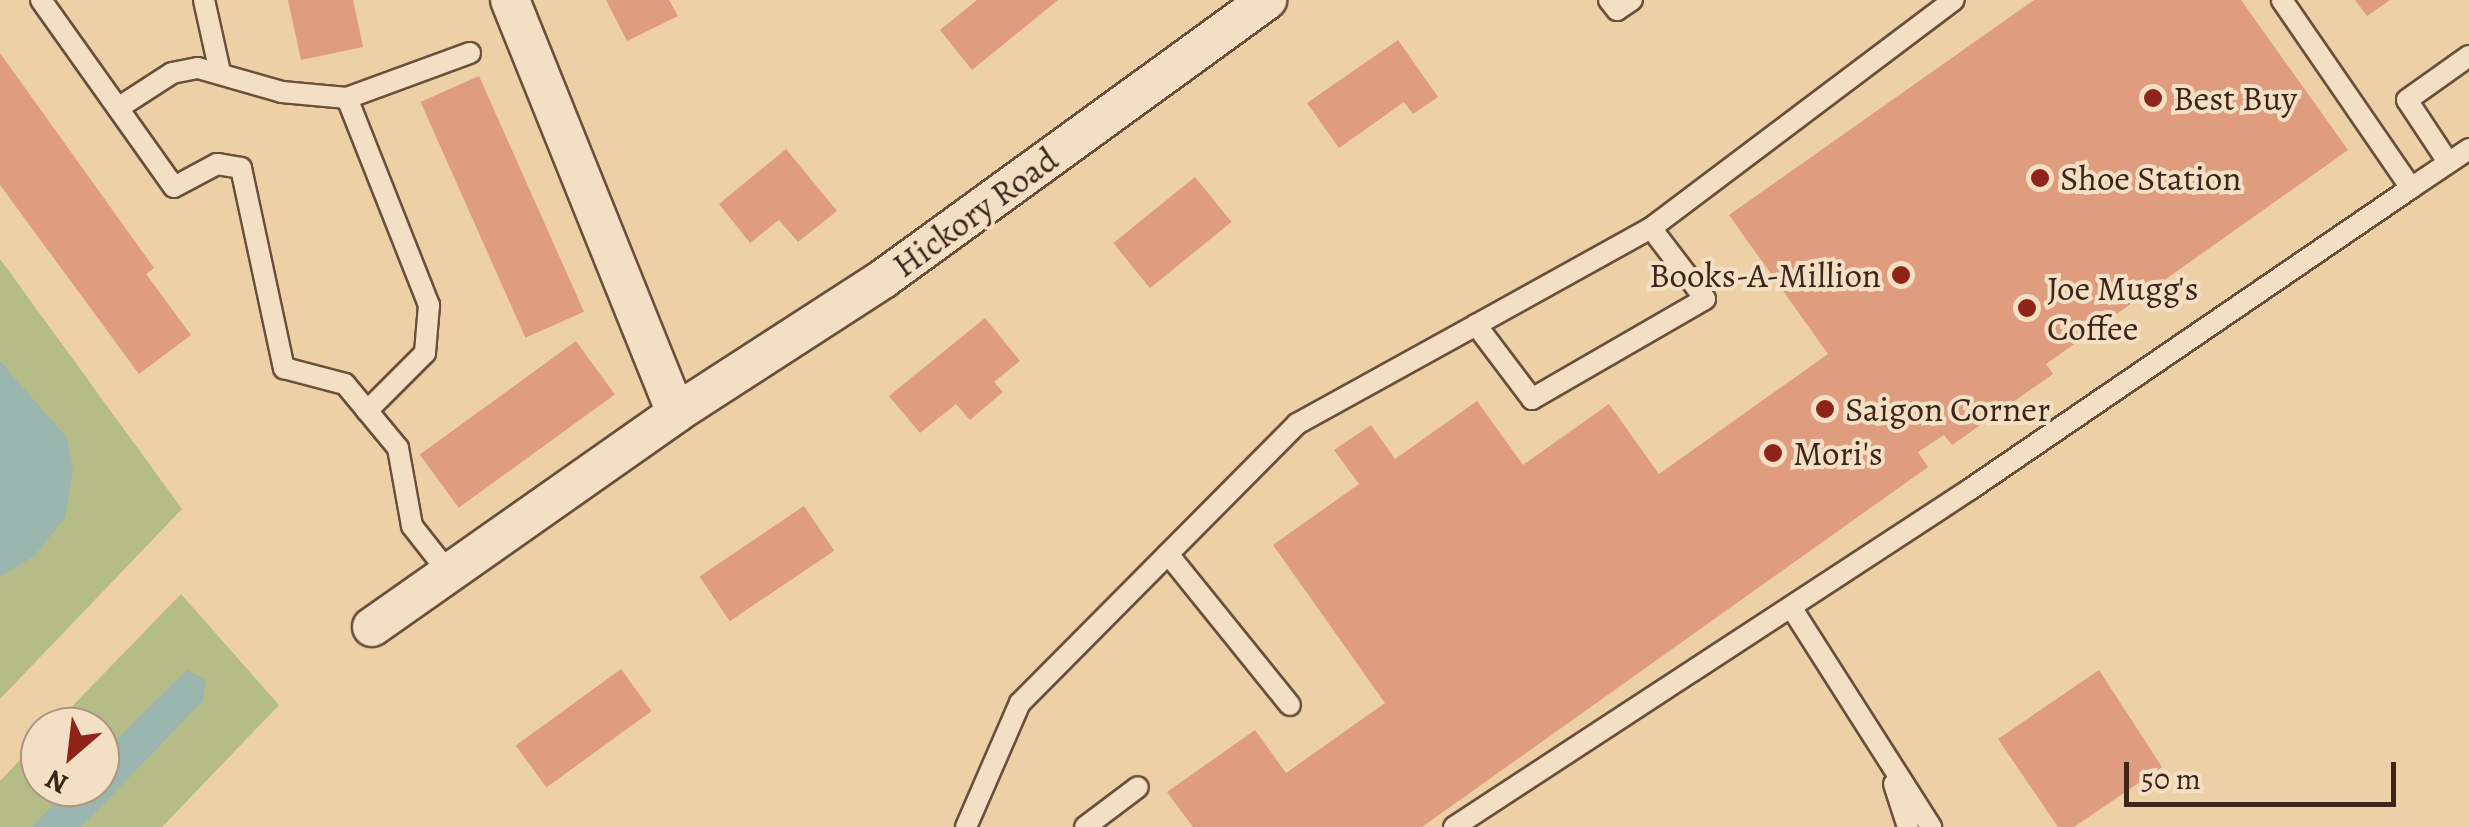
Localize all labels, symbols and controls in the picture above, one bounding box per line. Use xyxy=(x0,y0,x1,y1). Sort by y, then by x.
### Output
place label: Best Buy xyxy=(2173,77,2297,119)
marker: Best Buy xyxy=(2142,87,2164,109)
street label: Hickory Road xyxy=(884,138,1066,286)
place label: Shoe Station xyxy=(2060,157,2241,199)
marker: Shoe Station xyxy=(2029,167,2051,189)
place label: Books-A-Million xyxy=(1649,254,1881,296)
marker: Books-A-Million xyxy=(1890,264,1912,286)
place label: Joe Mugg's Coffee xyxy=(2047,267,2199,349)
marker: Joe Mugg's Coffee xyxy=(2016,297,2038,319)
place label: Saigon Corner xyxy=(1845,388,2050,430)
marker: Saigon Corner xyxy=(1814,398,1836,420)
place label: Mori's xyxy=(1793,432,1883,474)
marker: Mori's xyxy=(1762,442,1784,464)
north arrow xyxy=(20,707,120,807)
scale bar xyxy=(2129,742,2402,804)
text: 50 m xyxy=(2141,759,2201,799)
text: N xyxy=(39,760,75,803)

